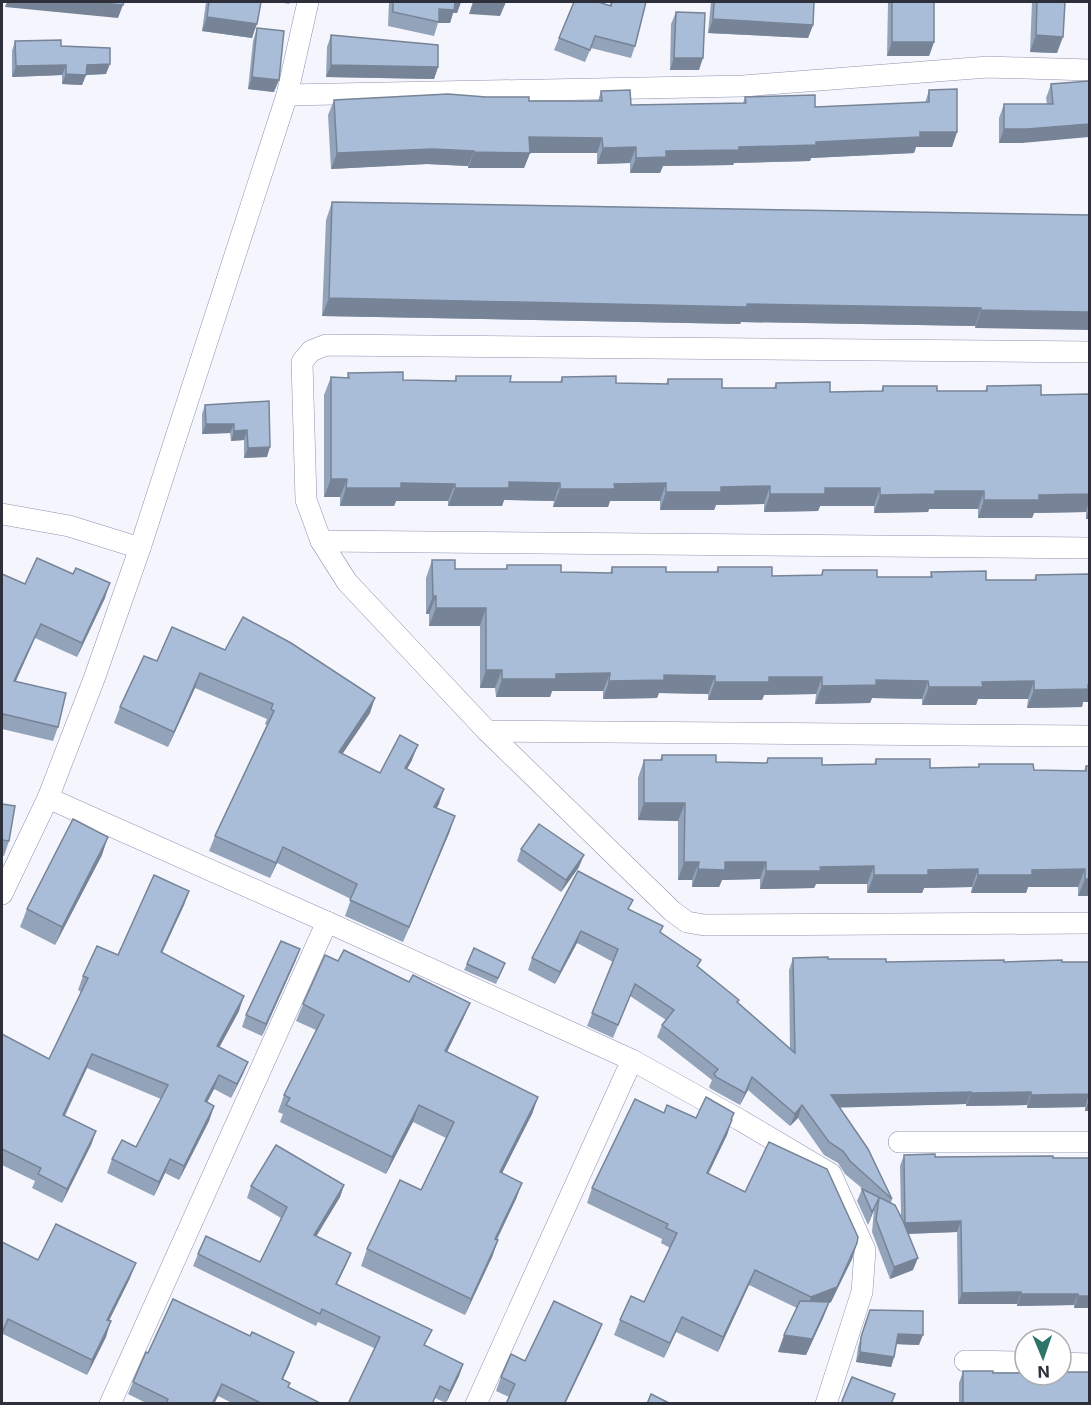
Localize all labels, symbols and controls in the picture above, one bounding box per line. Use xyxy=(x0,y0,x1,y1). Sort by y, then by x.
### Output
north arrow xyxy=(1013,1327,1073,1387)
text: N xyxy=(1037,1362,1050,1382)

